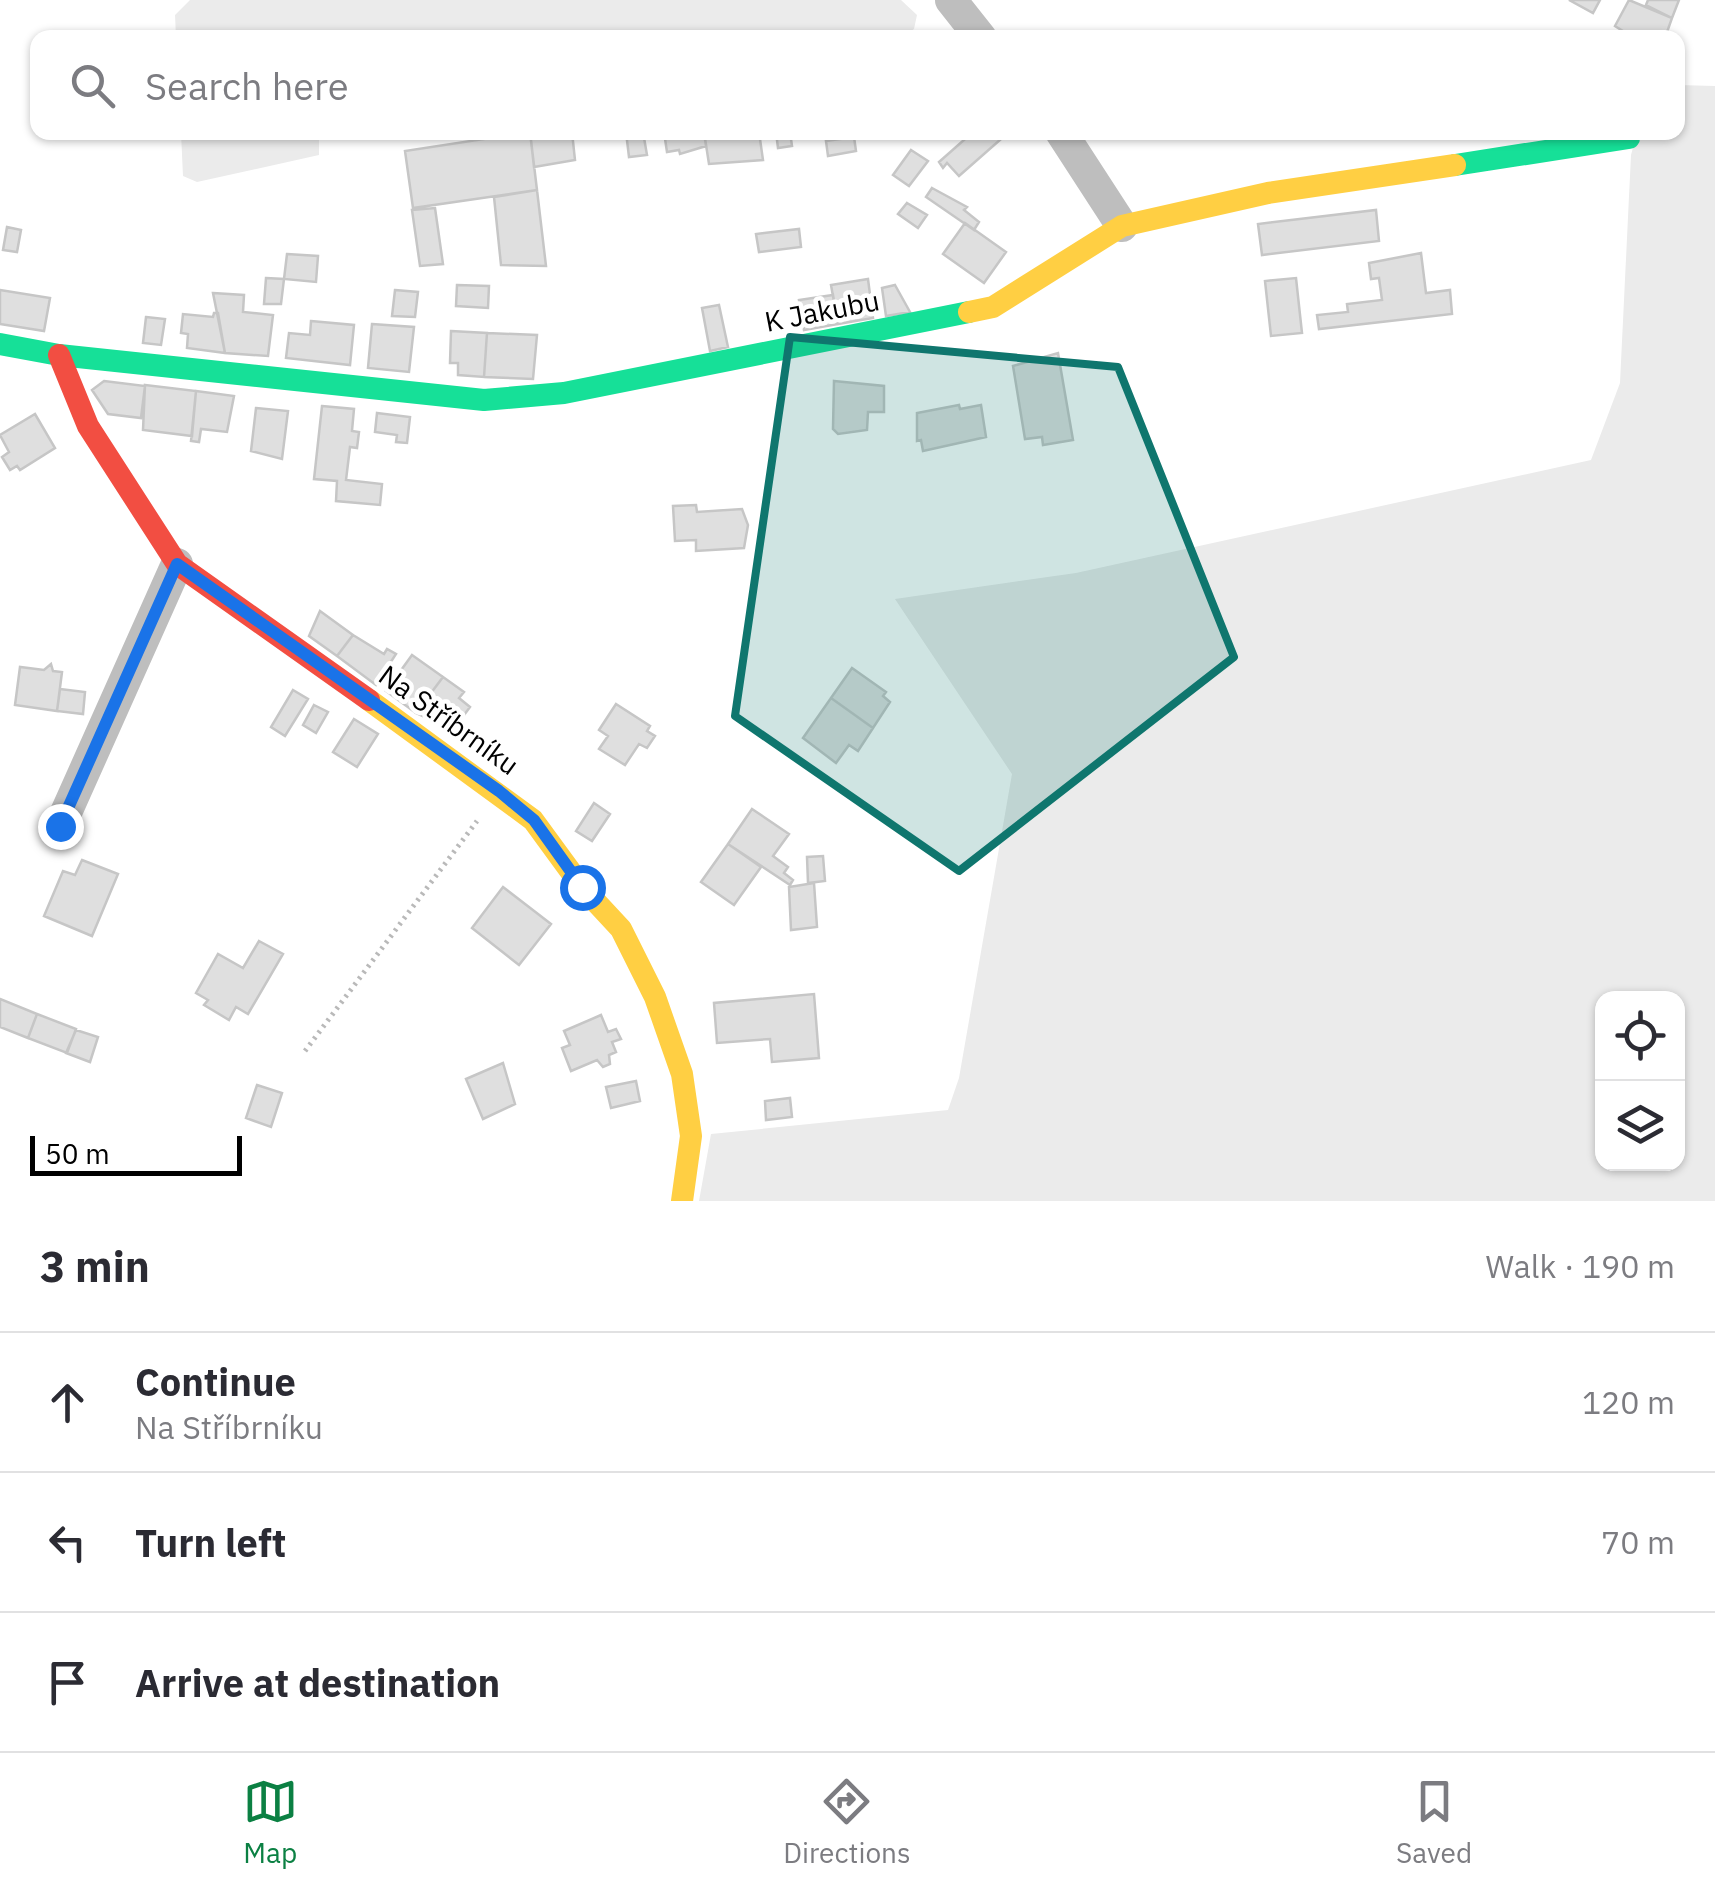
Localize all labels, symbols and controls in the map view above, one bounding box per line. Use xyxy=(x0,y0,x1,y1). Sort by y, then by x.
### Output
search box xyxy=(30,30,1685,140)
icon: search xyxy=(65,58,120,113)
text: Search here xyxy=(145,61,349,110)
street label: K Jakubu xyxy=(761,281,882,340)
street label: Na Stříbrníku xyxy=(372,656,527,783)
route end xyxy=(38,804,84,850)
route start xyxy=(560,865,606,911)
map controls xyxy=(1595,991,1685,1171)
button: locate xyxy=(1595,991,1685,1081)
button: layers xyxy=(1595,1081,1685,1171)
scale bar xyxy=(30,1131,242,1176)
text: 50 m xyxy=(45,1135,110,1172)
text: 3 min xyxy=(40,1239,150,1294)
text: Walk · 190 m xyxy=(1486,1245,1675,1287)
text: Continue xyxy=(135,1357,296,1406)
icon: ahead xyxy=(40,1375,95,1430)
text: 120 m xyxy=(1582,1381,1675,1423)
text: Na Stříbrníku xyxy=(135,1406,323,1448)
icon: left xyxy=(40,1515,95,1570)
text: Turn left xyxy=(135,1518,286,1567)
text: 70 m xyxy=(1601,1521,1675,1563)
icon: arrive xyxy=(40,1655,95,1710)
text: Arrive at destination xyxy=(135,1658,500,1707)
tab: Map xyxy=(243,1774,298,1871)
tab: Directions xyxy=(783,1774,911,1871)
tab: Saved xyxy=(1396,1774,1472,1871)

